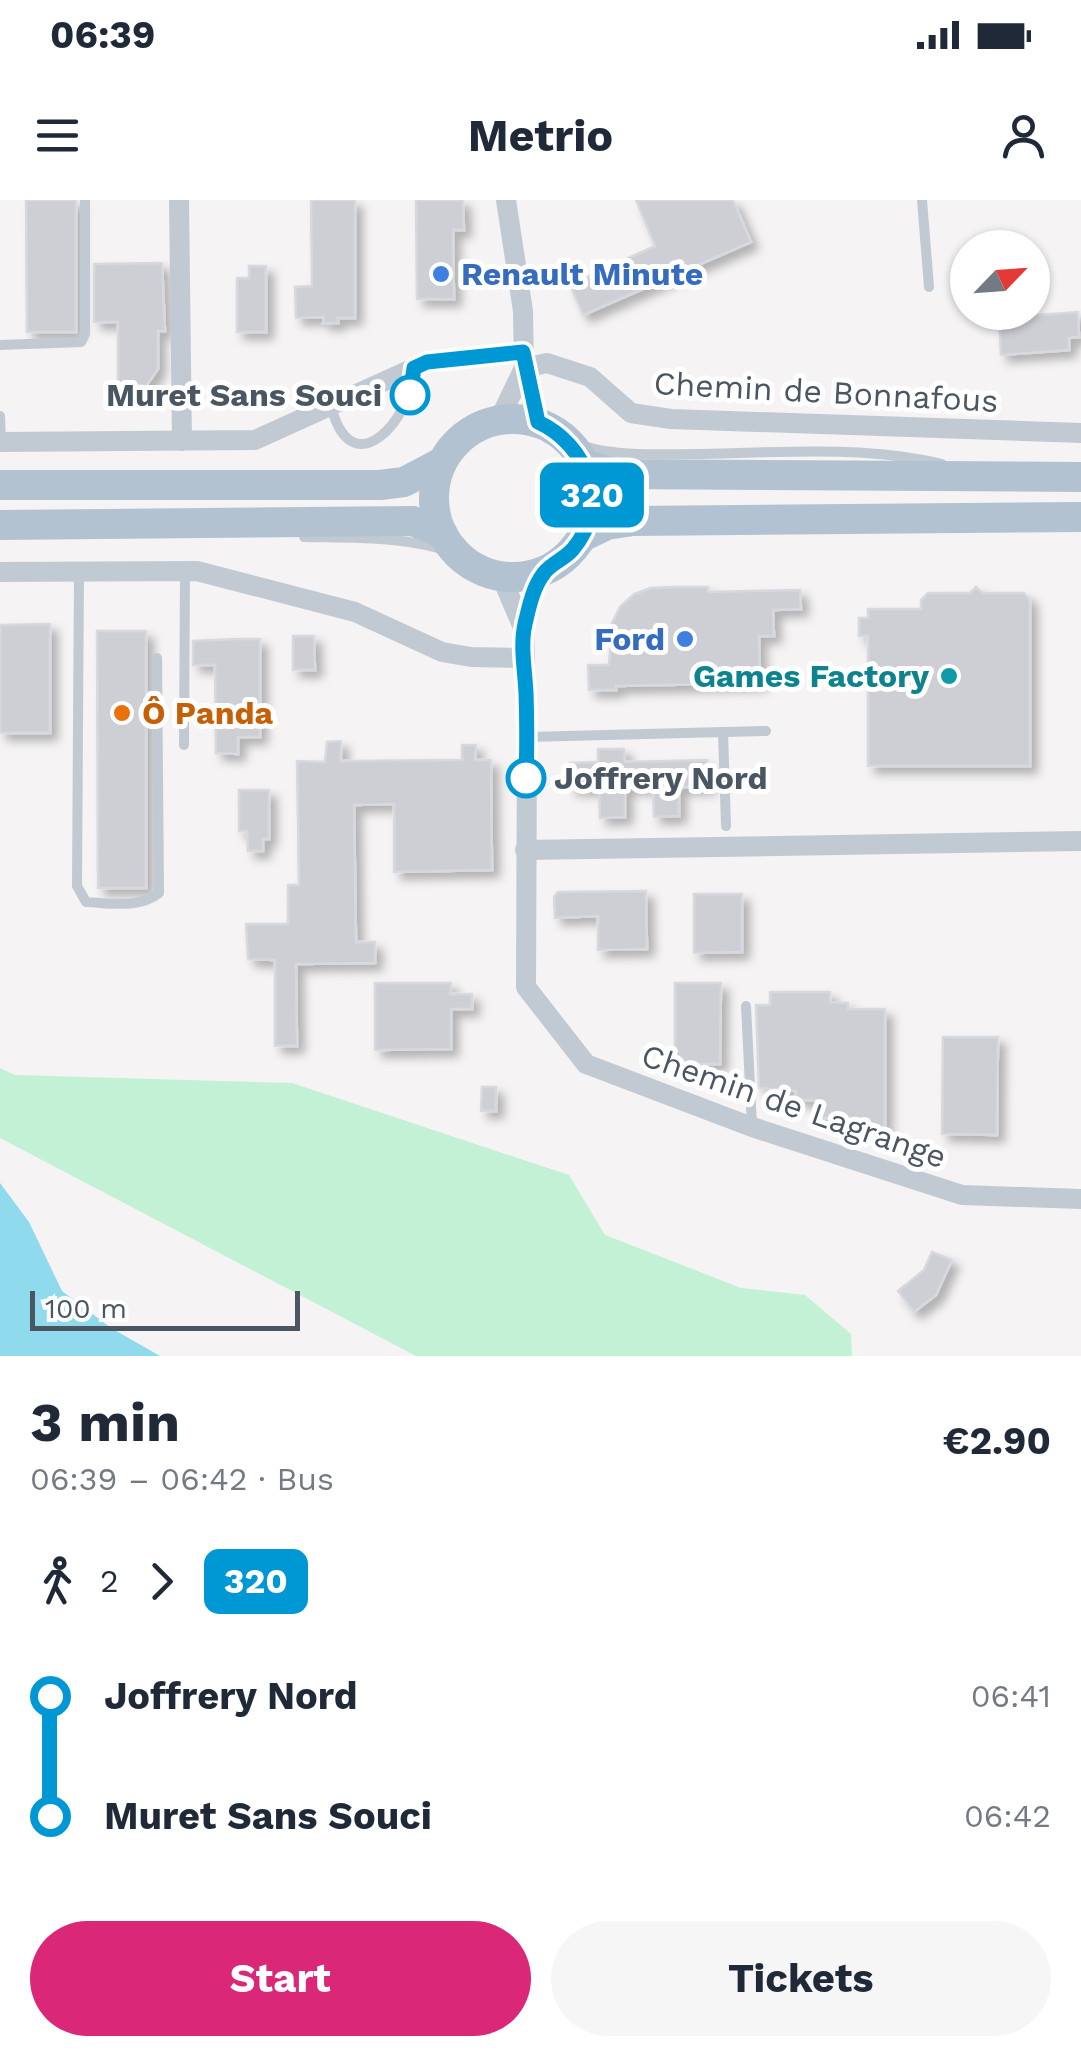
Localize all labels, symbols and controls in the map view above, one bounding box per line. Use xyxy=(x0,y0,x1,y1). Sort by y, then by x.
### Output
text: 06:39 xyxy=(50,13,155,57)
icon: menu xyxy=(30,108,85,163)
icon: person xyxy=(996,108,1051,163)
text: Metrio xyxy=(468,109,613,162)
north arrow xyxy=(950,230,1050,330)
map controls xyxy=(950,230,1050,330)
place label: Renault Minute xyxy=(461,255,703,293)
marker: Renault Minute xyxy=(430,263,452,285)
street label: Chemin de Bonnafous xyxy=(653,364,999,420)
place label: Muret Sans Souci xyxy=(106,376,382,414)
marker: Muret Sans Souci xyxy=(391,376,429,414)
line badge: 320 xyxy=(534,462,650,528)
text: 320 xyxy=(560,474,624,516)
place label: Ford xyxy=(594,620,665,658)
marker: Ford xyxy=(674,628,696,650)
place label: Games Factory xyxy=(693,657,930,695)
marker: Games Factory xyxy=(938,665,960,687)
place label: Ô Panda xyxy=(142,694,274,732)
marker: Ô Panda xyxy=(111,702,133,724)
marker: Joffrery Nord xyxy=(507,759,545,797)
place label: Joffrery Nord xyxy=(554,759,768,797)
street label: Chemin de Lagrange xyxy=(637,1036,951,1176)
scale bar xyxy=(30,1286,300,1330)
text: 100 m xyxy=(45,1292,127,1325)
text: 3 min xyxy=(30,1390,180,1454)
text: €2.90 xyxy=(943,1419,1051,1463)
text: 06:39 – 06:42 · Bus xyxy=(30,1460,334,1498)
icon: walk xyxy=(30,1554,85,1609)
icon: forward xyxy=(134,1554,189,1609)
text: 320 xyxy=(224,1560,288,1602)
text: 2 xyxy=(100,1562,119,1600)
text: Joffrery Nord xyxy=(104,1674,358,1718)
text: 06:41 xyxy=(971,1677,1051,1715)
text: Muret Sans Souci xyxy=(104,1794,432,1838)
text: 06:42 xyxy=(964,1797,1051,1835)
button: Start xyxy=(30,1921,531,2036)
button: Tickets xyxy=(551,1921,1051,2036)

